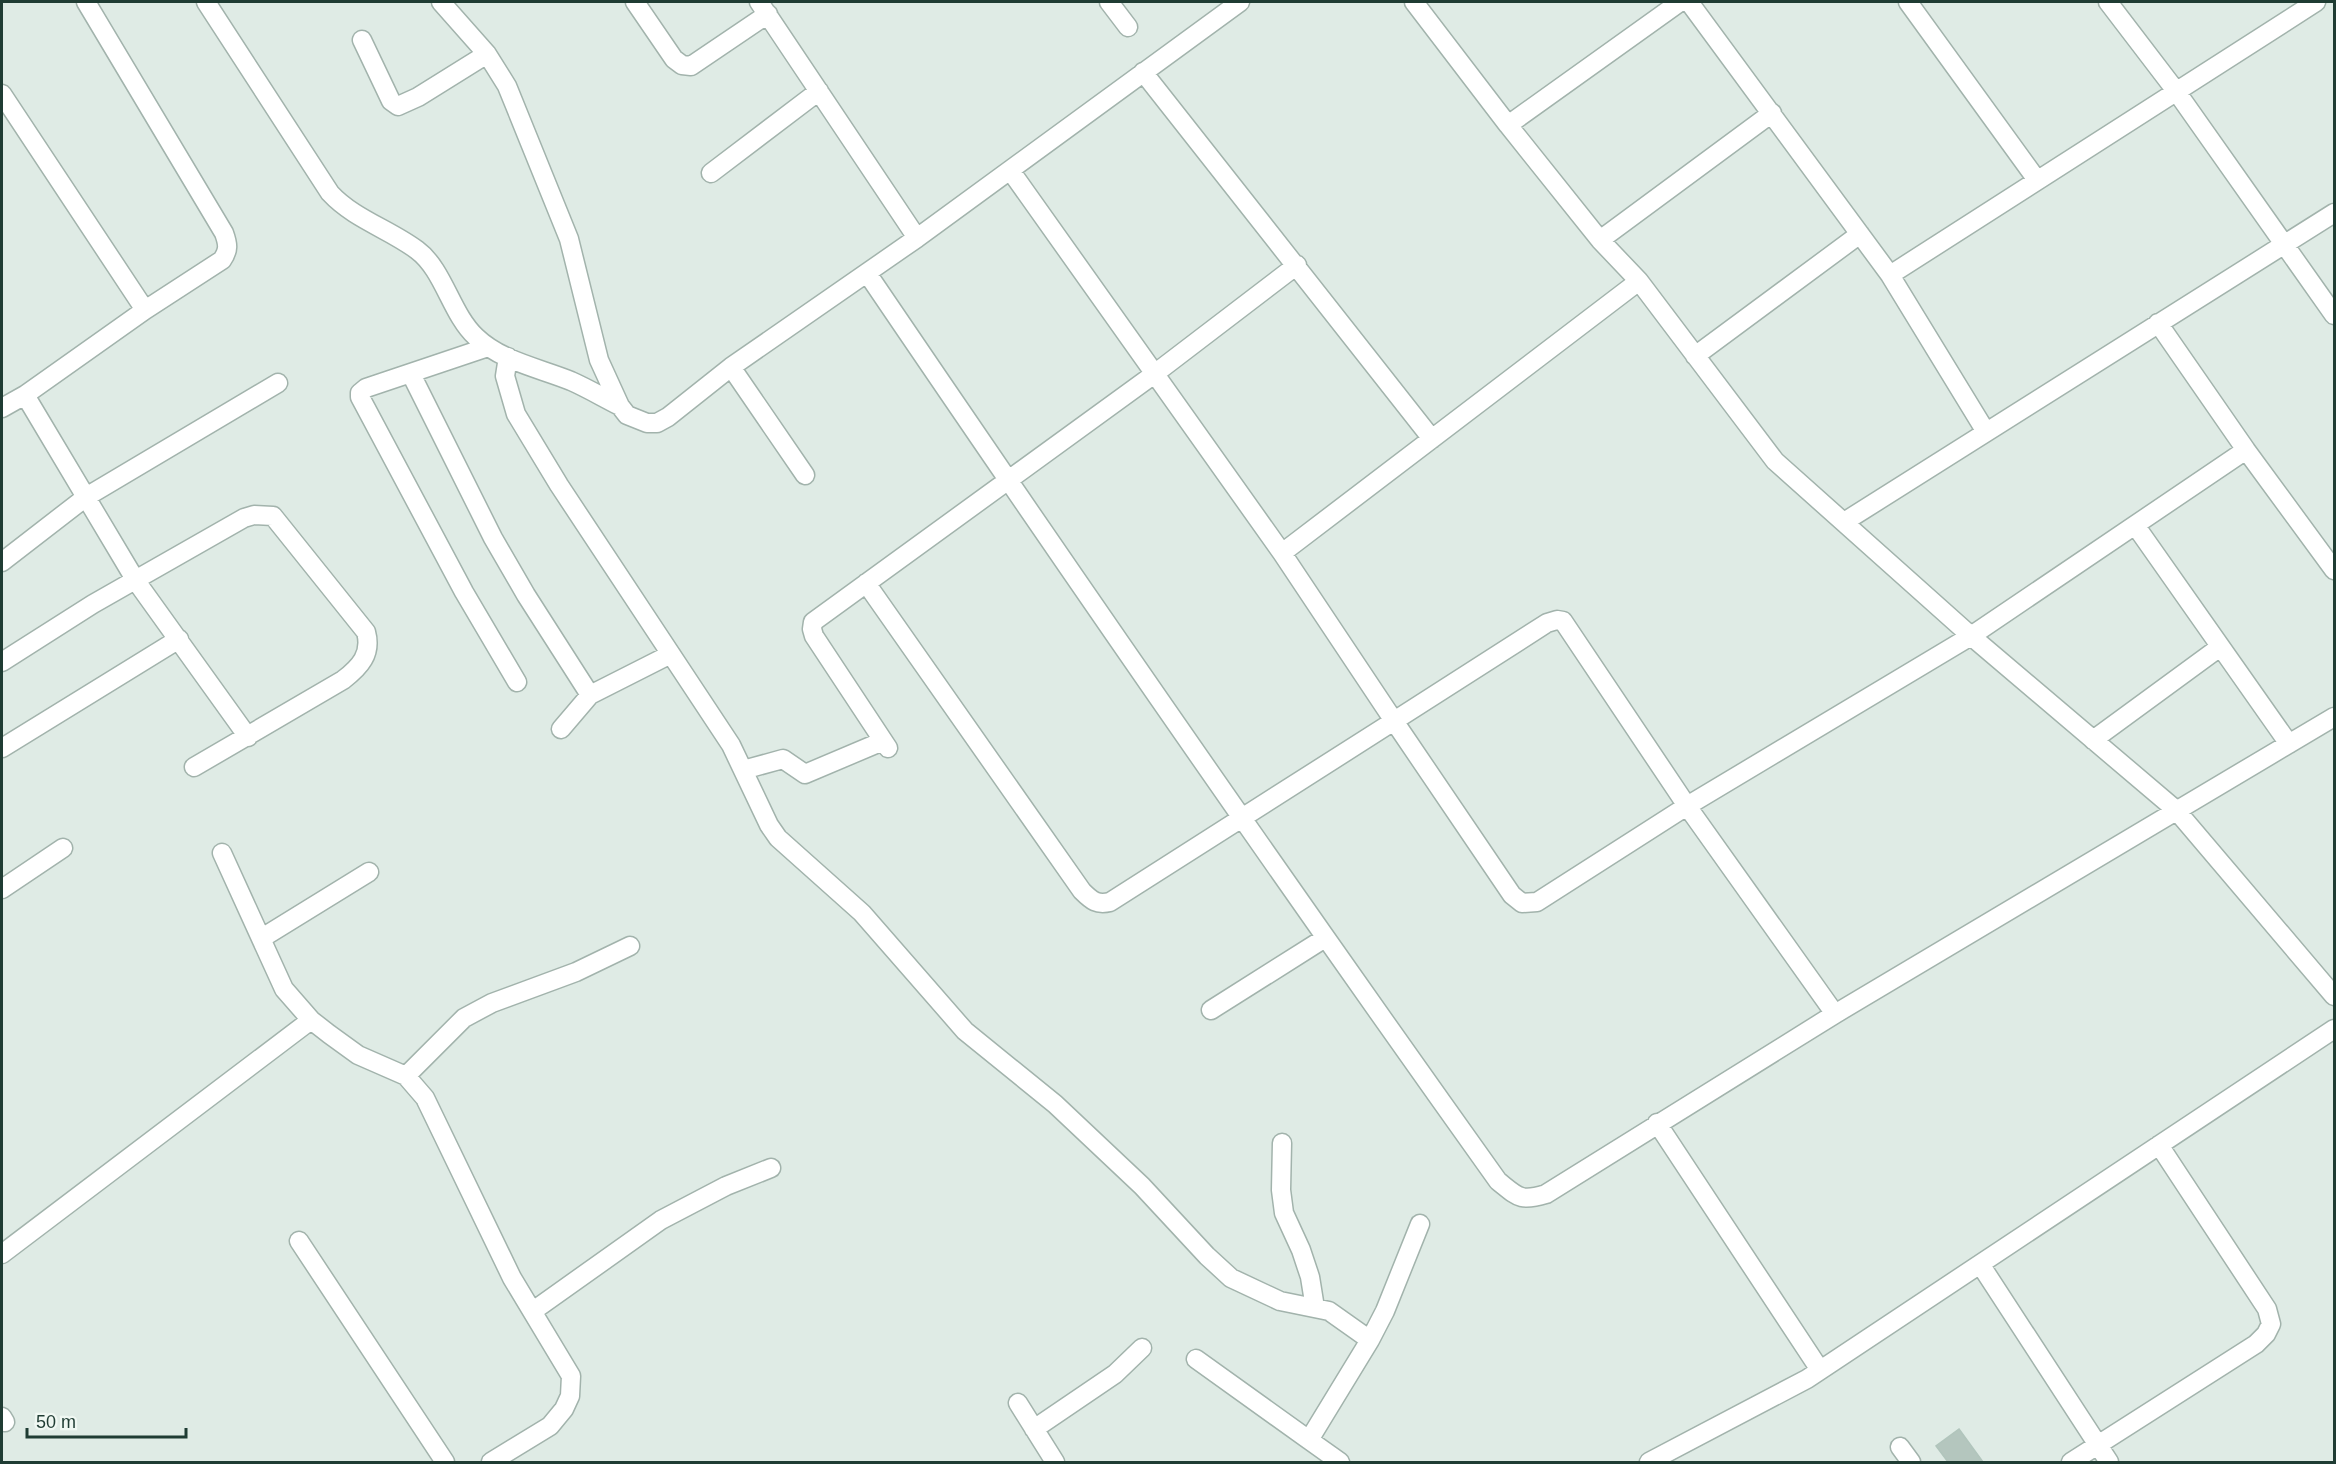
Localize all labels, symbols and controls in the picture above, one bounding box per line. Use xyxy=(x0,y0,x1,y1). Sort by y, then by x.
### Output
scale bar xyxy=(27,1401,186,1439)
text: 50 m xyxy=(36,1412,76,1432)

